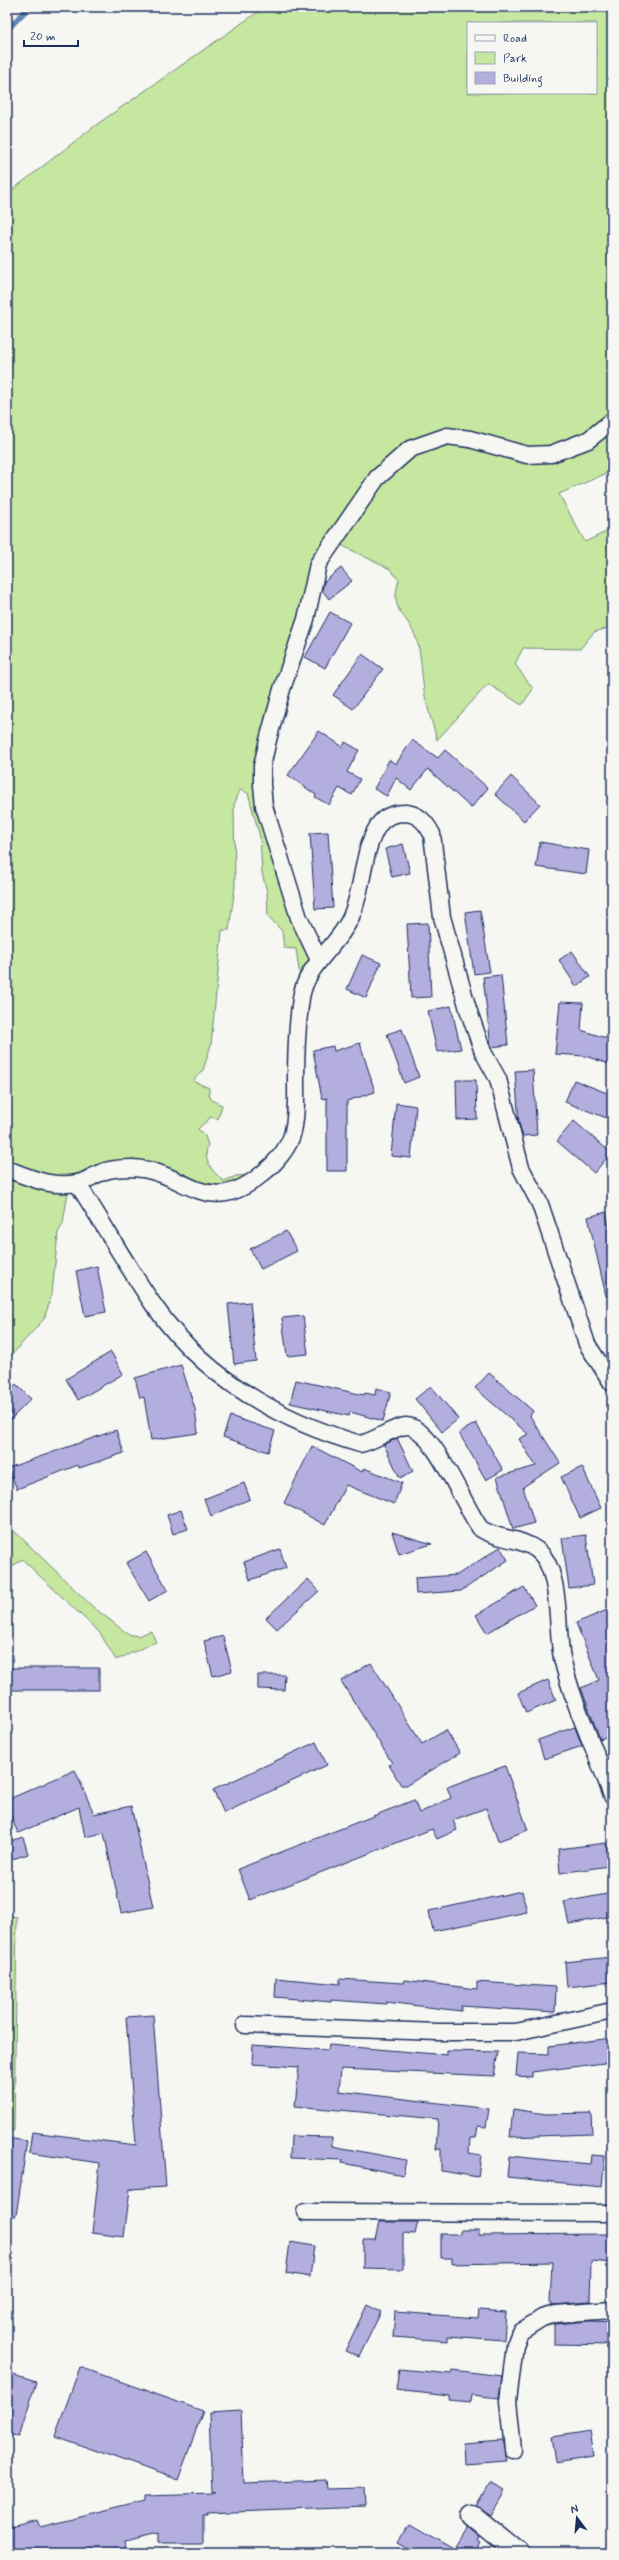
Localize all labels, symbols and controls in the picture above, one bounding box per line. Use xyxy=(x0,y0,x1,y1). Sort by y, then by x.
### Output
scale bar xyxy=(24,22,78,48)
legend xyxy=(467,22,597,94)
text: 20 m xyxy=(30,29,56,45)
text: Road xyxy=(503,31,527,47)
text: Park xyxy=(503,51,527,67)
text: Building xyxy=(503,71,543,88)
north arrow xyxy=(557,2498,597,2538)
text: N xyxy=(569,2502,580,2517)

